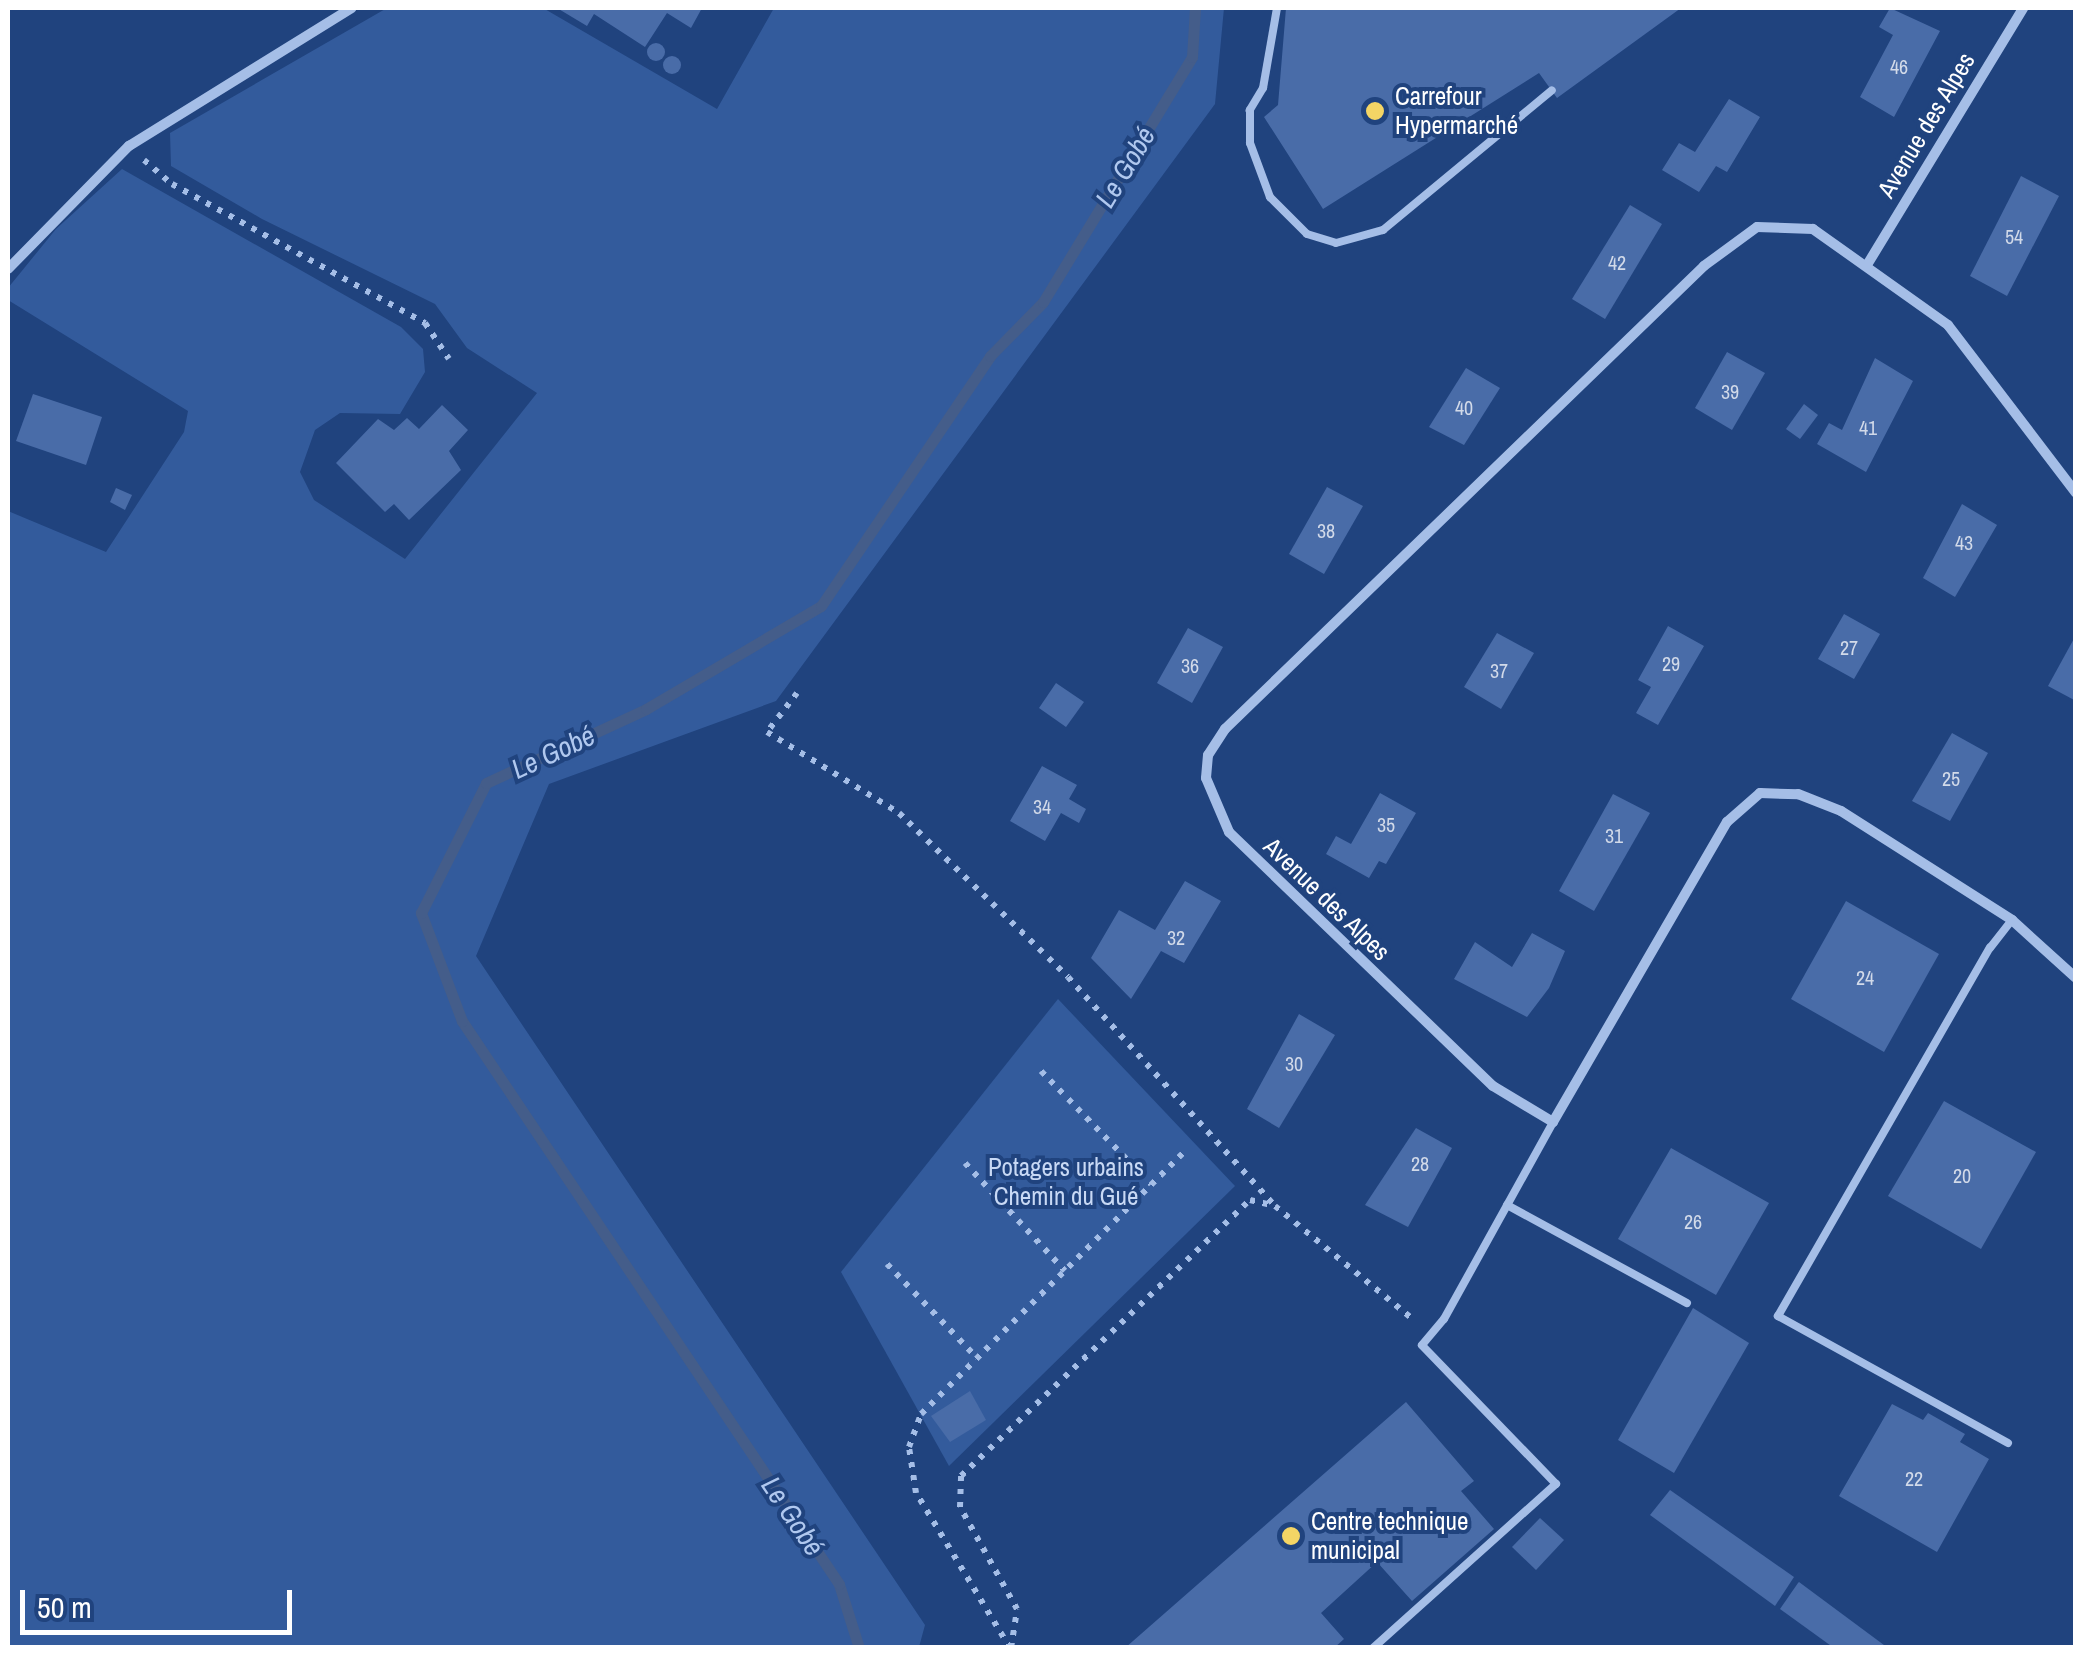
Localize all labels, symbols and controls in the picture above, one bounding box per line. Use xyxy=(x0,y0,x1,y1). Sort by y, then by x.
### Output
street label: Avenue des Alpes xyxy=(1871,47,1981,203)
house number: 46 xyxy=(1890,54,1908,78)
place label: Carrefour Hypermarché xyxy=(1395,82,1518,141)
marker: Carrefour Hypermarché xyxy=(1364,100,1386,122)
water label: Le Gobé xyxy=(1088,121,1162,213)
house number: 54 xyxy=(2005,224,2023,248)
house number: 42 xyxy=(1608,250,1626,274)
house number: 39 xyxy=(1721,379,1739,403)
house number: 40 xyxy=(1455,395,1473,419)
house number: 41 xyxy=(1859,415,1877,439)
house number: 38 xyxy=(1317,518,1335,542)
house number: 43 xyxy=(1955,530,1973,554)
house number: 27 xyxy=(1840,635,1858,659)
house number: 29 xyxy=(1662,651,1680,675)
house number: 36 xyxy=(1181,653,1199,677)
house number: 37 xyxy=(1490,658,1508,682)
water label: Le Gobé xyxy=(506,718,600,786)
house number: 25 xyxy=(1942,766,1960,790)
house number: 34 xyxy=(1033,794,1051,818)
house number: 35 xyxy=(1377,812,1395,836)
house number: 31 xyxy=(1605,823,1623,847)
street label: Avenue des Alpes xyxy=(1257,831,1397,967)
house number: 32 xyxy=(1167,925,1185,949)
house number: 24 xyxy=(1856,965,1874,989)
house number: 30 xyxy=(1285,1051,1303,1075)
house number: 28 xyxy=(1411,1151,1429,1175)
park label: Potagers urbains Chemin du Gué xyxy=(988,1153,1144,1212)
house number: 20 xyxy=(1953,1163,1971,1187)
house number: 26 xyxy=(1684,1209,1702,1233)
house number: 22 xyxy=(1905,1466,1923,1490)
water label: Le Gobé xyxy=(754,1470,832,1562)
place label: Centre technique municipal xyxy=(1311,1507,1468,1566)
marker: Centre technique municipal xyxy=(1280,1525,1302,1547)
scale bar xyxy=(25,1570,298,1632)
text: 50 m xyxy=(37,1587,92,1627)

